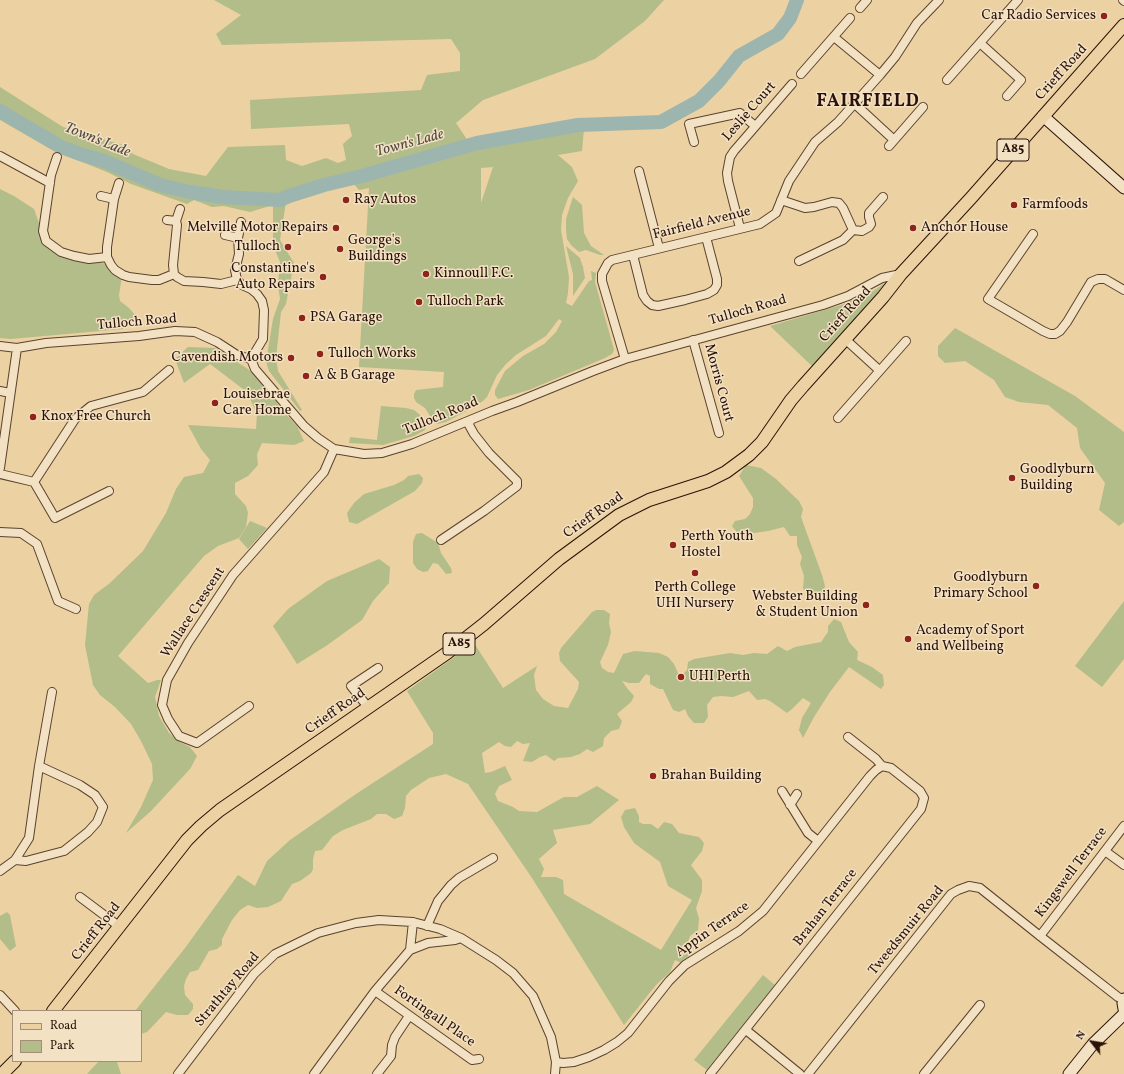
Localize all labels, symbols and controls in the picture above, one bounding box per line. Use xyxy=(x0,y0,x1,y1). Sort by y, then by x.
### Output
place label: Car Radio Services xyxy=(982,8,1096,24)
marker: Car Radio Services xyxy=(1099,11,1109,21)
street label: Crieff Road xyxy=(1032,42,1092,104)
street label: Leslie Court xyxy=(720,79,780,145)
district label: FAIRFIELD xyxy=(816,92,920,114)
water label: Town's Lade xyxy=(61,120,133,162)
water label: Town's Lade xyxy=(374,126,446,162)
road number: A85 xyxy=(997,139,1029,161)
place label: Ray Autos xyxy=(354,192,416,208)
marker: Ray Autos xyxy=(341,195,351,205)
place label: Farmfoods xyxy=(1022,197,1088,213)
marker: Farmfoods xyxy=(1009,200,1019,210)
street label: Fairfield Avenue xyxy=(651,204,753,244)
place label: Melville Motor Repairs xyxy=(187,220,328,236)
place label: Anchor House xyxy=(921,220,1008,236)
marker: Melville Motor Repairs xyxy=(331,223,341,233)
marker: Anchor House xyxy=(908,223,918,233)
place label: George's Buildings xyxy=(348,233,407,266)
place label: Tulloch xyxy=(235,239,280,255)
marker: Tulloch xyxy=(283,242,293,252)
marker: George's Buildings xyxy=(335,244,345,254)
place label: Constantine's Auto Repairs xyxy=(231,261,315,294)
place label: Kinnoull F.C. xyxy=(434,266,513,282)
marker: Kinnoull F.C. xyxy=(421,269,431,279)
marker: Constantine's Auto Repairs xyxy=(318,272,328,282)
street label: Crieff Road xyxy=(816,284,876,346)
street label: Tulloch Road xyxy=(707,292,789,330)
place label: Tulloch Park xyxy=(427,294,504,310)
marker: Tulloch Park xyxy=(414,297,424,307)
place label: PSA Garage xyxy=(310,310,382,326)
street label: Tulloch Road xyxy=(96,311,178,335)
marker: PSA Garage xyxy=(297,313,307,323)
street label: Morris Court xyxy=(700,342,736,424)
place label: Tulloch Works xyxy=(328,346,416,362)
marker: Tulloch Works xyxy=(315,349,325,359)
place label: Cavendish Motors xyxy=(172,350,283,366)
marker: Cavendish Motors xyxy=(286,353,296,363)
place label: A & B Garage xyxy=(314,368,395,384)
marker: A & B Garage xyxy=(301,371,311,381)
place label: Louisebrae Care Home xyxy=(223,387,291,420)
street label: Tulloch Road xyxy=(401,394,481,440)
marker: Louisebrae Care Home xyxy=(210,398,220,408)
place label: Knox Free Church xyxy=(41,409,151,425)
marker: Knox Free Church xyxy=(28,412,38,422)
place label: Goodlyburn Building xyxy=(1020,462,1095,494)
marker: Goodlyburn Building xyxy=(1007,473,1017,483)
street label: Crieff Road xyxy=(561,489,627,543)
place label: Perth Youth Hostel xyxy=(681,529,754,562)
marker: Perth Youth Hostel xyxy=(668,540,678,550)
street label: Wallace Crescent xyxy=(158,564,230,662)
marker: Perth College UHI Nursery xyxy=(690,568,700,578)
place label: Goodlyburn Primary School xyxy=(933,570,1028,602)
place label: Perth College UHI Nursery xyxy=(654,580,736,612)
marker: Goodlyburn Primary School xyxy=(1031,581,1041,591)
place label: Webster Building & Student Union xyxy=(752,589,858,622)
marker: Webster Building & Student Union xyxy=(861,600,871,610)
place label: Academy of Sport and Wellbeing xyxy=(916,623,1025,656)
road number: A85 xyxy=(443,633,475,655)
marker: Academy of Sport and Wellbeing xyxy=(903,634,913,644)
place label: UHI Perth xyxy=(689,669,750,685)
marker: UHI Perth xyxy=(676,672,686,682)
street label: Crieff Road xyxy=(303,685,369,739)
place label: Brahan Building xyxy=(661,768,762,784)
marker: Brahan Building xyxy=(648,771,658,781)
street label: Kingswell Terrace xyxy=(1033,824,1111,922)
street label: Brahan Terrace xyxy=(791,866,861,950)
street label: Tweedsmuir Road xyxy=(866,883,948,979)
street label: Appin Terrace xyxy=(673,898,753,962)
street label: Crieff Road xyxy=(69,899,125,965)
street label: Strathtay Road xyxy=(192,949,264,1031)
street label: Fortingall Place xyxy=(390,983,478,1051)
legend xyxy=(12,1010,142,1062)
text: Road xyxy=(50,1018,77,1034)
north arrow xyxy=(1072,1022,1112,1062)
text: N xyxy=(1073,1028,1090,1043)
text: Park xyxy=(50,1038,75,1054)

